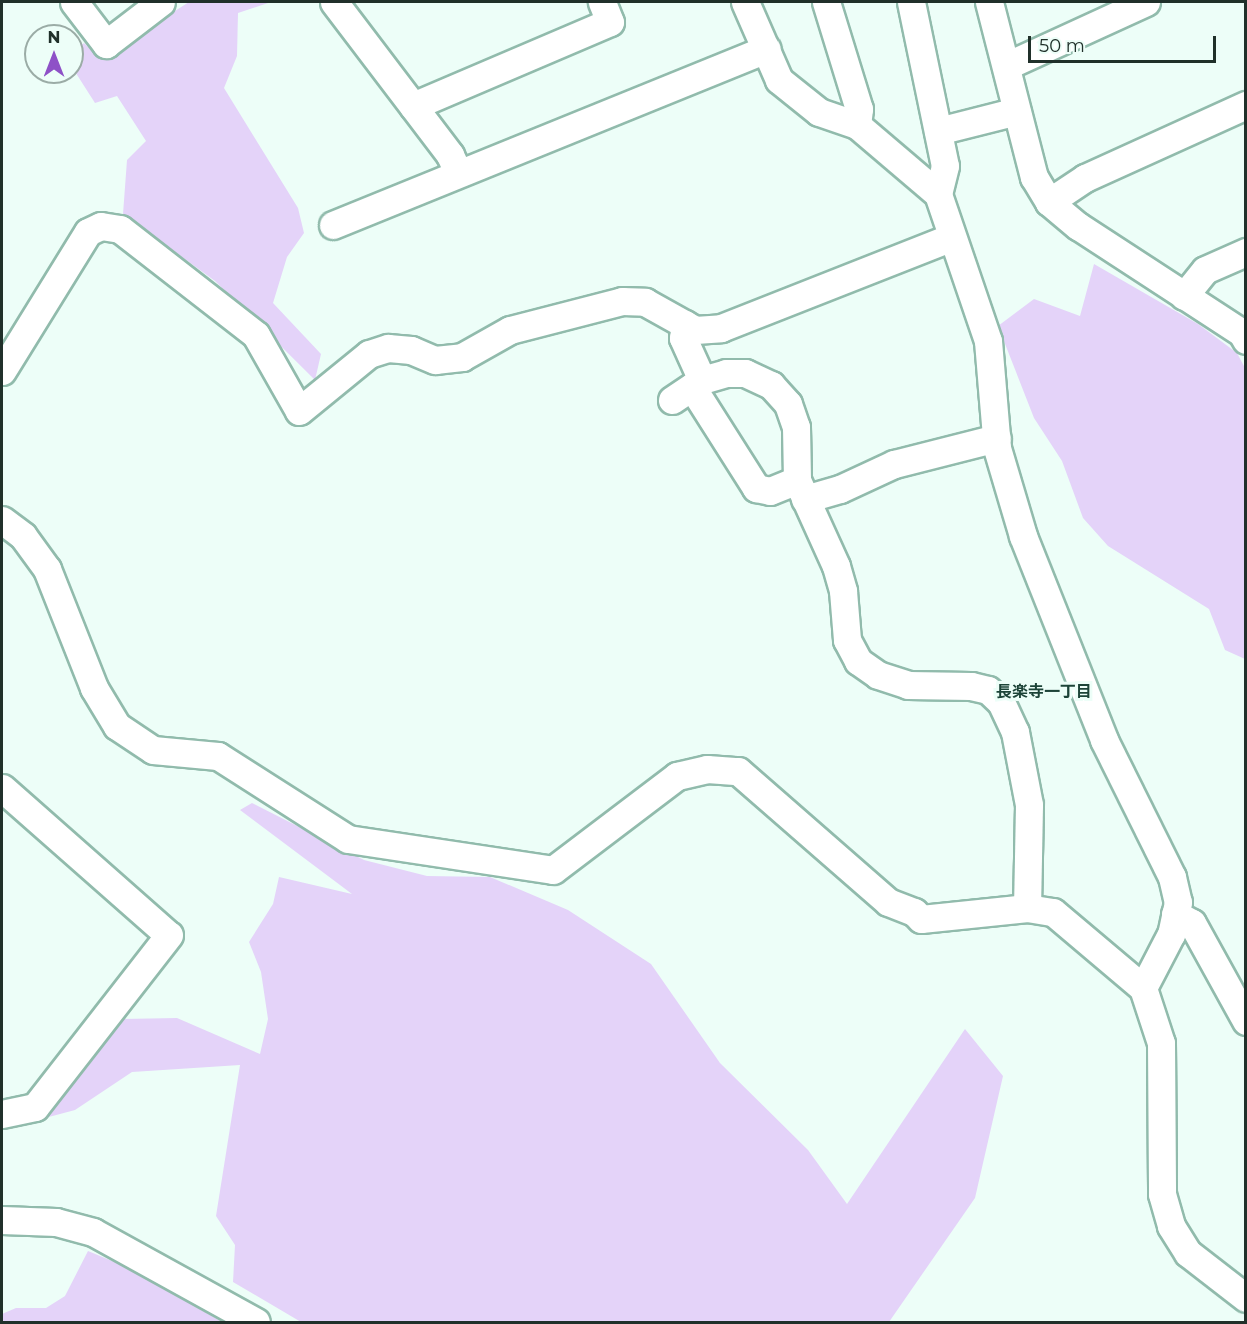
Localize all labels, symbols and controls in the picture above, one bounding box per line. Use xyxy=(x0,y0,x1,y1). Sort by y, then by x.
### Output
north arrow xyxy=(24,24,84,84)
scale bar xyxy=(1031,24,1218,62)
text: N xyxy=(48,28,60,47)
text: 50 m xyxy=(1039,35,1085,57)
district label: 長楽寺一丁目 xyxy=(996,682,1092,702)

